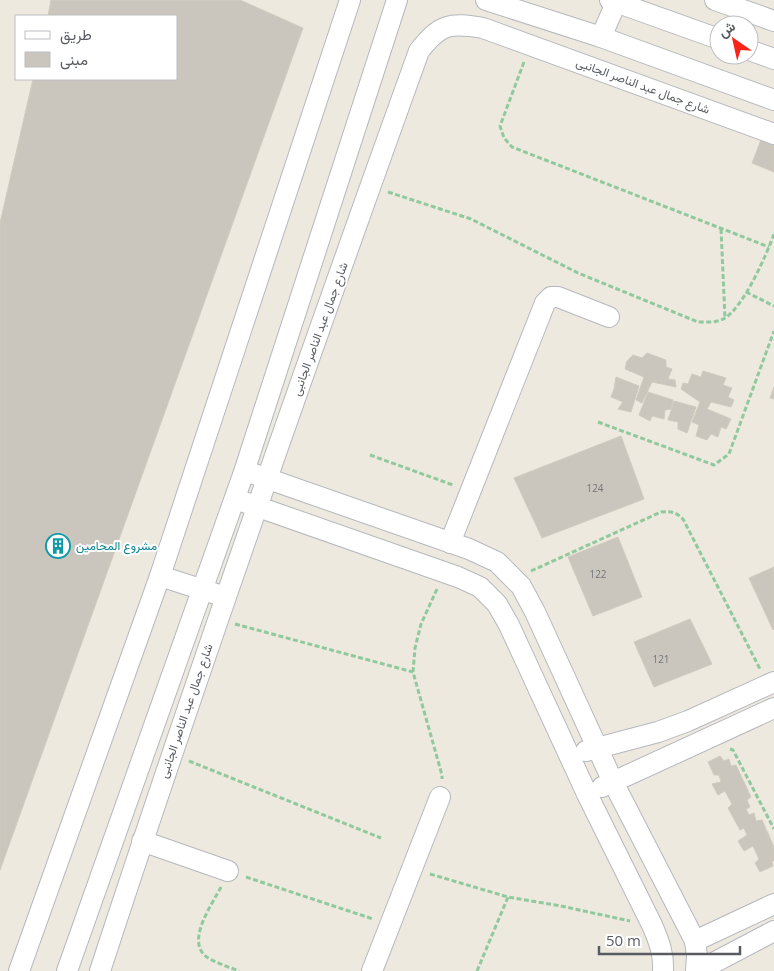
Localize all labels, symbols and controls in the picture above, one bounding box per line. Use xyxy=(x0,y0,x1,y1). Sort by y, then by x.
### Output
legend xyxy=(15,15,178,80)
north arrow xyxy=(709,15,759,65)
text: ش xyxy=(714,16,739,41)
text: طريق xyxy=(60,24,92,45)
text: مبنى xyxy=(60,49,88,70)
street label: شارع جمال عبد الناصر الجانبى xyxy=(574,53,712,119)
street label: شارع جمال عبد الناصر الجانبى xyxy=(287,260,353,398)
house number: 124 xyxy=(586,481,604,495)
building icon: مشروع المحامين xyxy=(45,533,71,559)
place label: مشروع المحامين xyxy=(76,537,157,555)
house number: 122 xyxy=(589,567,607,581)
street label: شارع جمال عبد الناصر الجانبى xyxy=(154,641,218,781)
house number: 121 xyxy=(652,652,670,666)
scale bar xyxy=(599,924,740,956)
text: 50 m xyxy=(606,930,641,950)

